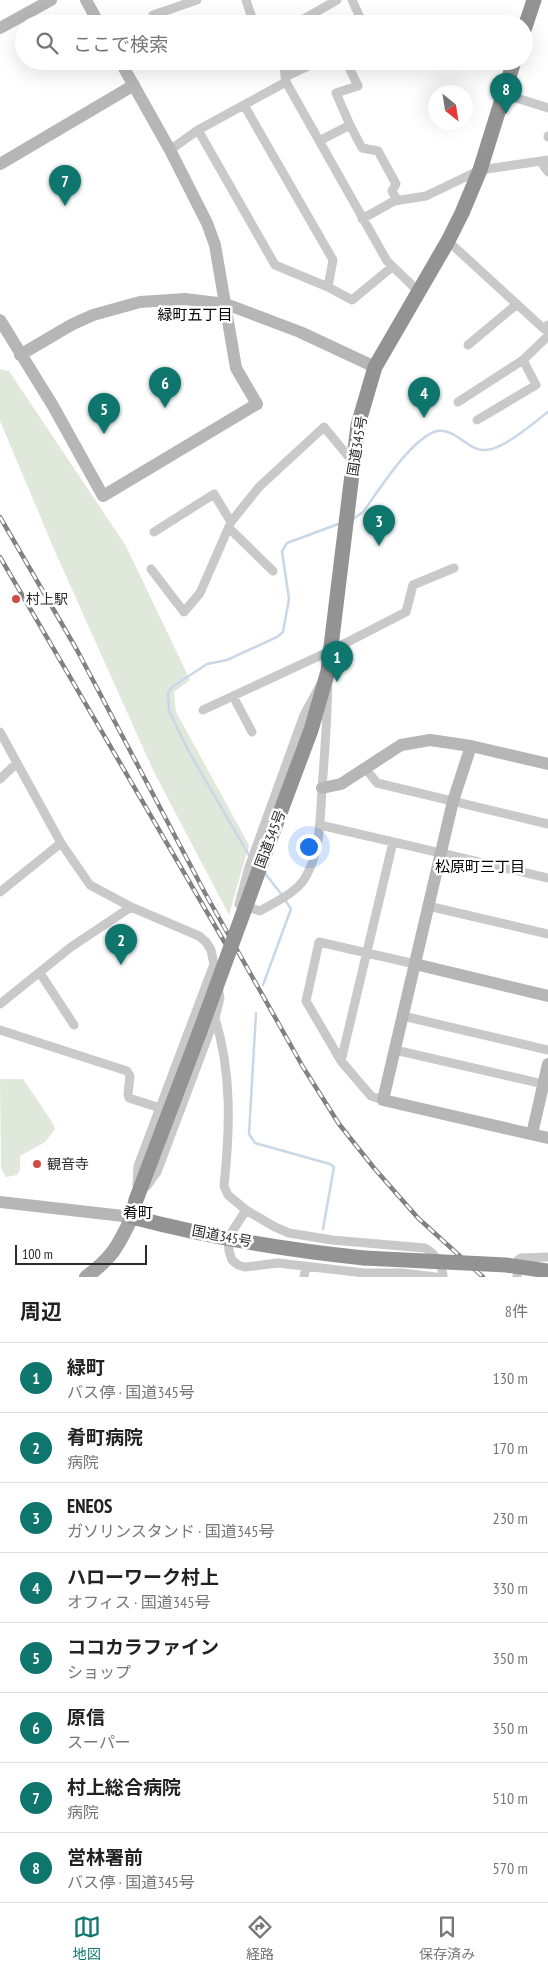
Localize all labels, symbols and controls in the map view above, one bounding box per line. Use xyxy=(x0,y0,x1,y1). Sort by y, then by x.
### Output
search box xyxy=(15,15,533,70)
icon: search xyxy=(33,29,61,57)
text: ここで検索 xyxy=(73,32,168,56)
pin: 8 xyxy=(490,73,522,114)
north arrow xyxy=(428,85,473,130)
pin: 7 xyxy=(49,165,81,206)
district label: 緑町五丁目 xyxy=(157,305,233,324)
pin: 6 xyxy=(149,367,181,408)
pin: 4 xyxy=(408,377,440,418)
pin: 5 xyxy=(88,393,120,434)
street label: 国道345号 xyxy=(343,415,371,477)
pin: 3 xyxy=(363,505,395,546)
place label: 村上駅 xyxy=(26,590,68,608)
marker: 村上駅 xyxy=(10,593,22,605)
pin: 1 xyxy=(321,641,353,682)
street label: 国道345号 xyxy=(251,807,289,871)
your location xyxy=(296,834,322,860)
district label: 松原町三丁目 xyxy=(435,857,525,876)
pin: 2 xyxy=(105,924,137,965)
place label: 観音寺 xyxy=(47,1155,89,1173)
marker: 観音寺 xyxy=(31,1158,43,1170)
district label: 肴町 xyxy=(123,1203,153,1222)
street label: 国道345号 xyxy=(190,1221,254,1251)
scale bar xyxy=(15,1242,148,1265)
text: 100 m xyxy=(22,1245,53,1263)
text: 周辺 xyxy=(20,1298,62,1325)
text: 8件 xyxy=(505,1301,528,1321)
text: 緑町 xyxy=(67,1355,105,1379)
text: 1 xyxy=(32,1368,40,1388)
text: 130 m xyxy=(493,1368,528,1388)
text: バス停 · 国道345号 xyxy=(67,1382,195,1402)
text: 肴町病院 xyxy=(67,1425,143,1449)
text: 2 xyxy=(32,1438,40,1458)
text: 170 m xyxy=(493,1438,528,1458)
text: 病院 xyxy=(67,1452,99,1472)
text: ENEOS xyxy=(67,1494,112,1518)
text: 3 xyxy=(32,1508,40,1528)
text: 230 m xyxy=(493,1508,528,1528)
text: ガソリンスタンド · 国道345号 xyxy=(67,1521,274,1541)
text: ハローワーク村上 xyxy=(67,1565,219,1589)
text: 4 xyxy=(32,1578,40,1598)
text: 330 m xyxy=(493,1578,528,1598)
text: オフィス · 国道345号 xyxy=(67,1592,210,1612)
text: ココカラファイン xyxy=(67,1635,219,1659)
text: 5 xyxy=(32,1648,40,1668)
text: 350 m xyxy=(493,1648,528,1668)
text: ショップ xyxy=(67,1662,131,1682)
text: 原信 xyxy=(67,1705,105,1729)
text: 6 xyxy=(32,1718,40,1738)
text: 350 m xyxy=(493,1718,528,1738)
text: スーパー xyxy=(67,1732,131,1752)
text: 村上総合病院 xyxy=(67,1775,181,1799)
text: 7 xyxy=(32,1788,40,1808)
text: 510 m xyxy=(493,1788,528,1808)
text: 病院 xyxy=(67,1802,99,1822)
text: 営林署前 xyxy=(67,1845,143,1869)
text: 8 xyxy=(32,1858,40,1878)
text: 570 m xyxy=(493,1858,528,1878)
text: バス停 · 国道345号 xyxy=(67,1872,195,1892)
tab: 地図 xyxy=(73,1913,101,1963)
tab: 経路 xyxy=(246,1913,274,1963)
tab: 保存済み xyxy=(419,1913,475,1963)

